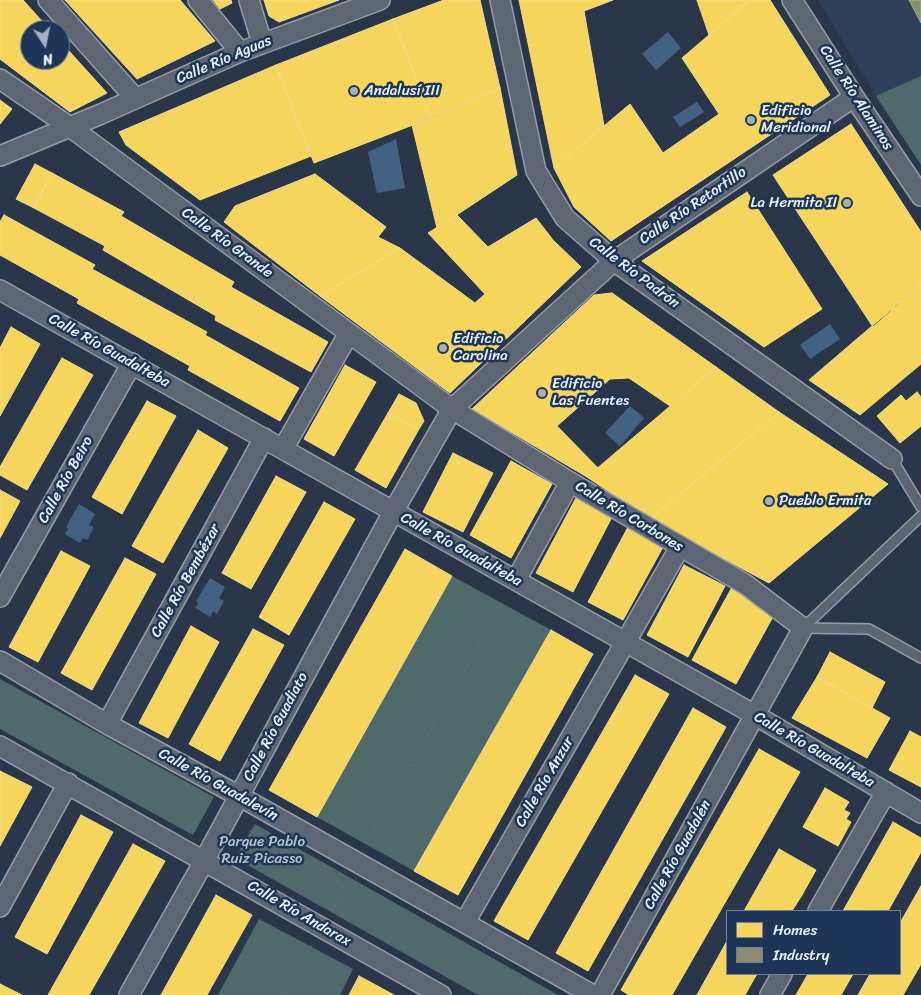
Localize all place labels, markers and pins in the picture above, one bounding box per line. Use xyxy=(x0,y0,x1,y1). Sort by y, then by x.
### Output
place label: Andalusí III xyxy=(364,82,440,100)
marker: Andalusí III xyxy=(348,85,360,97)
place label: Edificio Meridional xyxy=(761,102,831,137)
marker: Edificio Meridional xyxy=(745,114,757,126)
place label: La Hermita II xyxy=(750,194,837,212)
marker: La Hermita II xyxy=(841,197,853,209)
place label: Edificio Carolina xyxy=(453,330,508,365)
marker: Edificio Carolina xyxy=(437,342,449,354)
place label: Edificio Las Fuentes xyxy=(552,375,629,410)
marker: Edificio Las Fuentes xyxy=(536,387,548,399)
place label: Pueblo Ermita xyxy=(779,492,871,510)
marker: Pueblo Ermita xyxy=(763,495,775,507)

